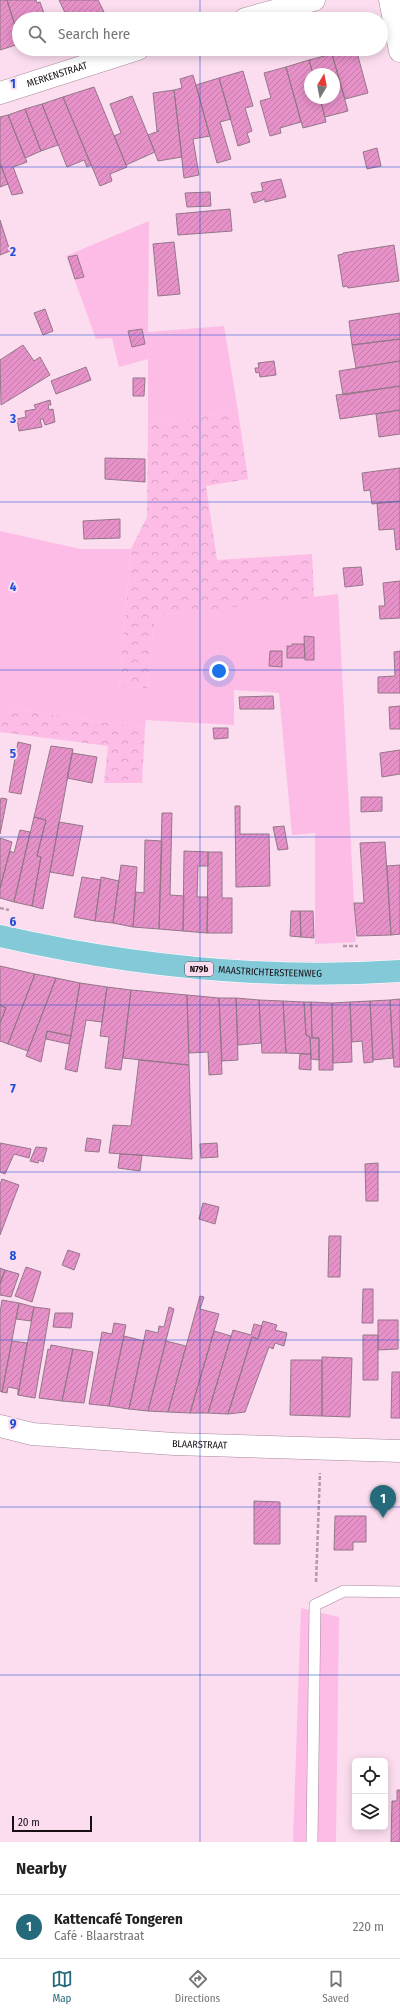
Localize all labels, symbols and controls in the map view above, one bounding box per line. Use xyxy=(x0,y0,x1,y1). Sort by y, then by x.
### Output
search box xyxy=(12,12,388,56)
icon: search xyxy=(26,23,48,45)
text: Search here xyxy=(58,25,130,43)
street label: MERKENSTRAAT xyxy=(25,59,89,90)
north arrow xyxy=(304,68,340,104)
text: 1 xyxy=(10,76,16,91)
text: 2 xyxy=(9,244,16,259)
text: 3 xyxy=(9,411,16,426)
text: 4 xyxy=(10,579,17,594)
your location xyxy=(209,661,229,681)
text: 5 xyxy=(10,746,16,761)
text: 6 xyxy=(10,914,17,929)
road number: N79b xyxy=(185,962,213,976)
street label: MAASTRICHTERSTEENWEG xyxy=(218,964,322,980)
text: 7 xyxy=(10,1081,16,1096)
text: 8 xyxy=(10,1248,17,1263)
text: 9 xyxy=(10,1416,17,1431)
street label: BLAARSTRAAT xyxy=(172,1438,228,1452)
pin: 1 xyxy=(370,1485,396,1518)
map controls xyxy=(352,1758,388,1830)
button: locate xyxy=(352,1758,388,1794)
button: layers xyxy=(352,1794,388,1830)
scale bar xyxy=(12,1814,92,1833)
text: 20 m xyxy=(18,1816,40,1829)
text: Nearby xyxy=(16,1858,67,1879)
text: Kattencafé Tongeren xyxy=(54,1910,183,1928)
text: 1 xyxy=(26,1919,32,1934)
text: 220 m xyxy=(353,1919,384,1934)
text: Café · Blaarstraat xyxy=(54,1928,144,1943)
tab: Map xyxy=(51,1968,73,2005)
tab: Directions xyxy=(175,1968,220,2005)
tab: Saved xyxy=(322,1968,349,2005)

